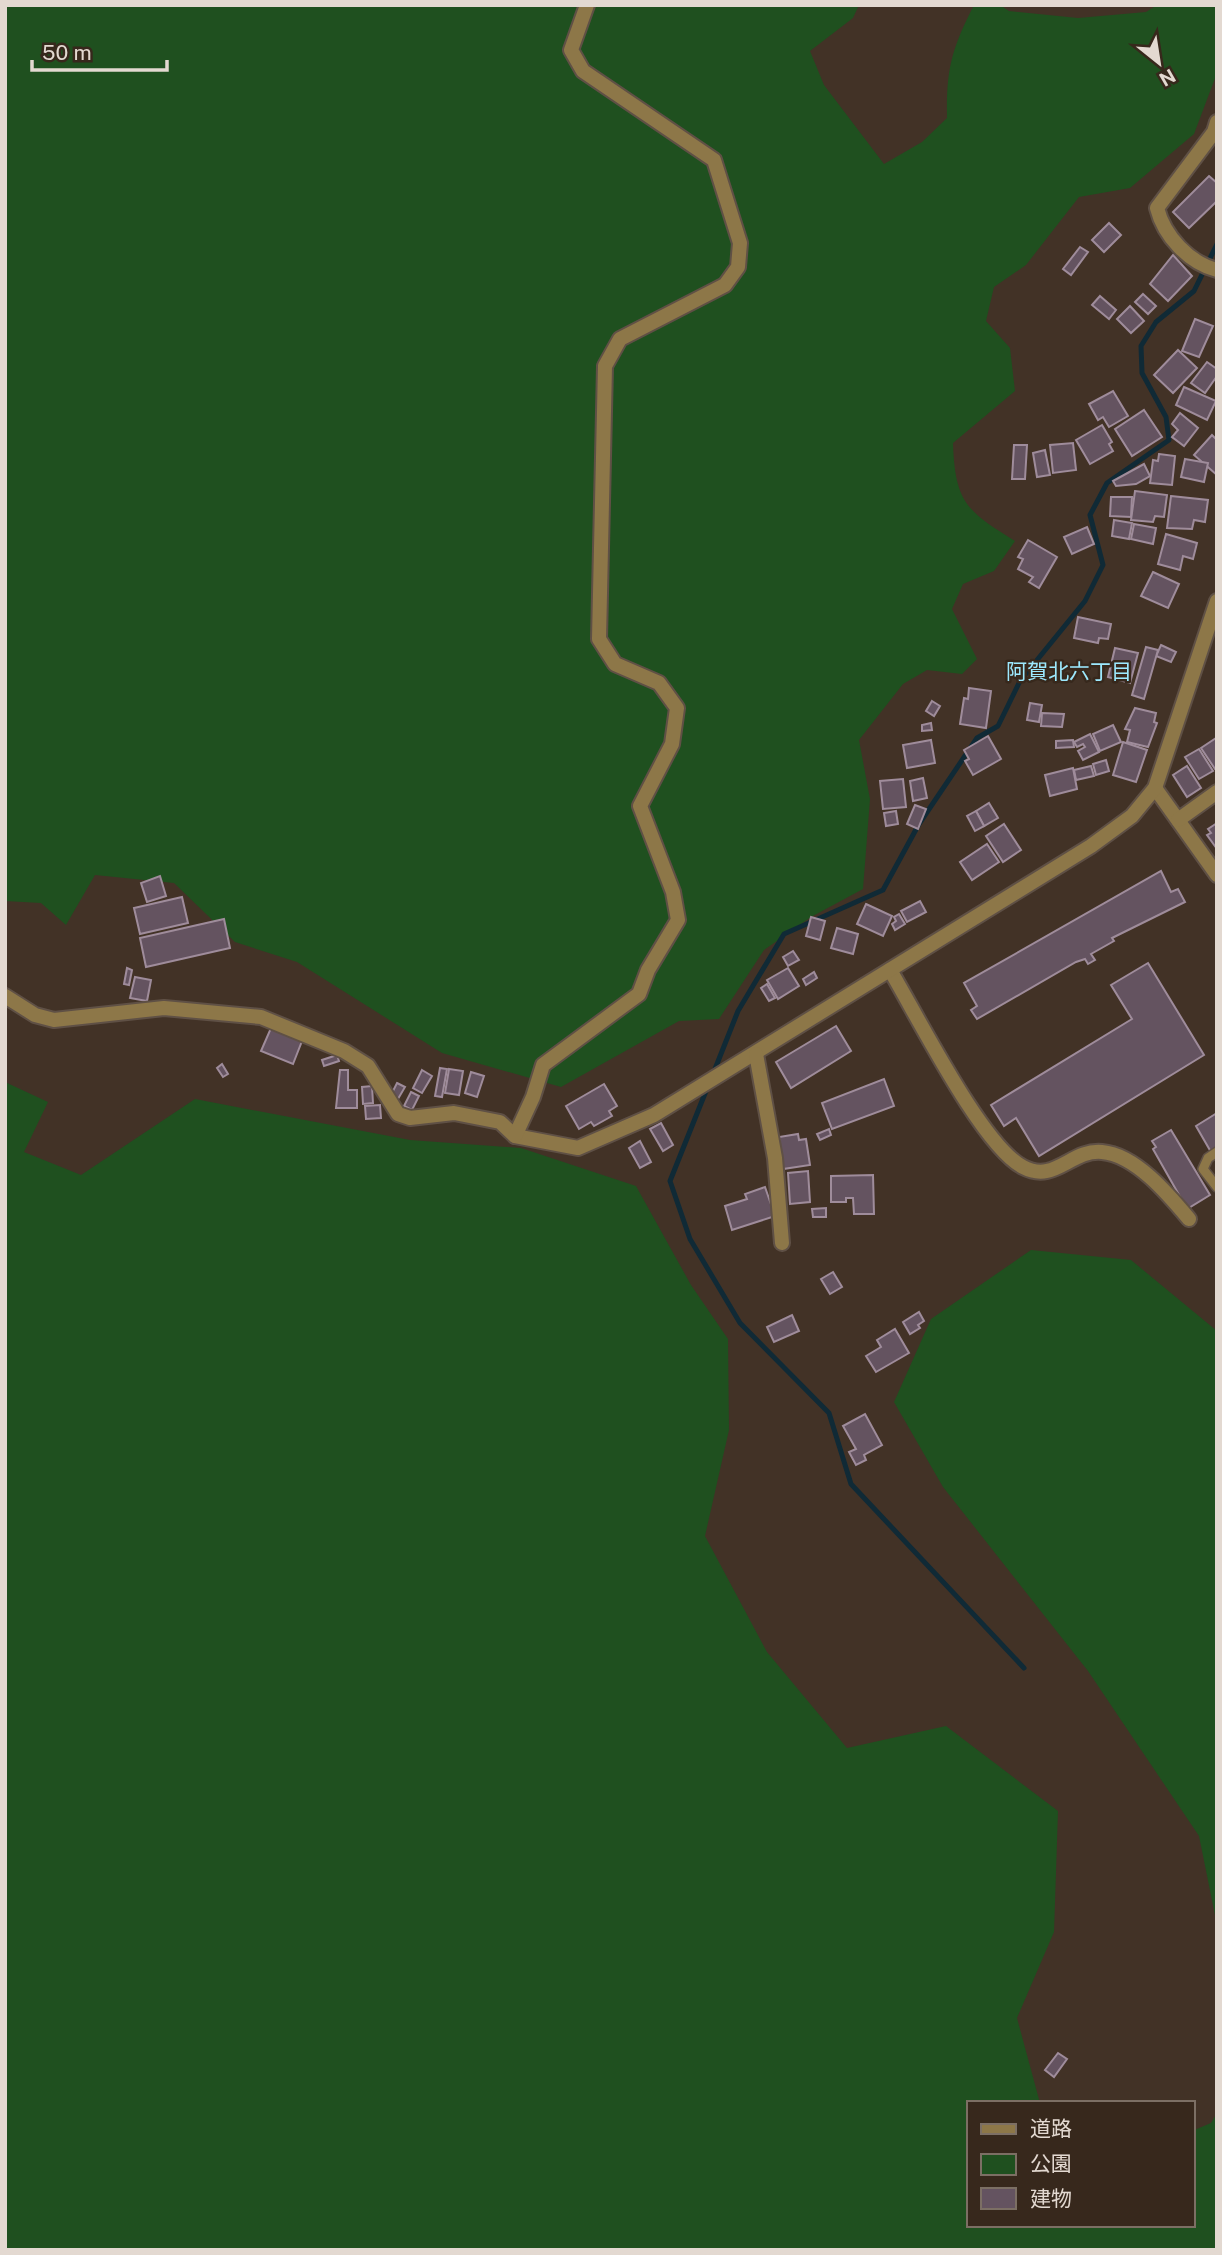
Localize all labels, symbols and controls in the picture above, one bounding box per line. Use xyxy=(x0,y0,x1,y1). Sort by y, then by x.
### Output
scale bar xyxy=(32,28,166,72)
north arrow xyxy=(1124,28,1194,98)
text: 50 m xyxy=(42,40,92,65)
text: N xyxy=(1156,64,1179,91)
district label: 阿賀北六丁目 xyxy=(1006,659,1132,684)
legend xyxy=(967,2101,1194,2227)
text: 道路 xyxy=(1030,2116,1072,2141)
text: 公園 xyxy=(1030,2151,1072,2176)
text: 建物 xyxy=(1030,2186,1072,2211)

